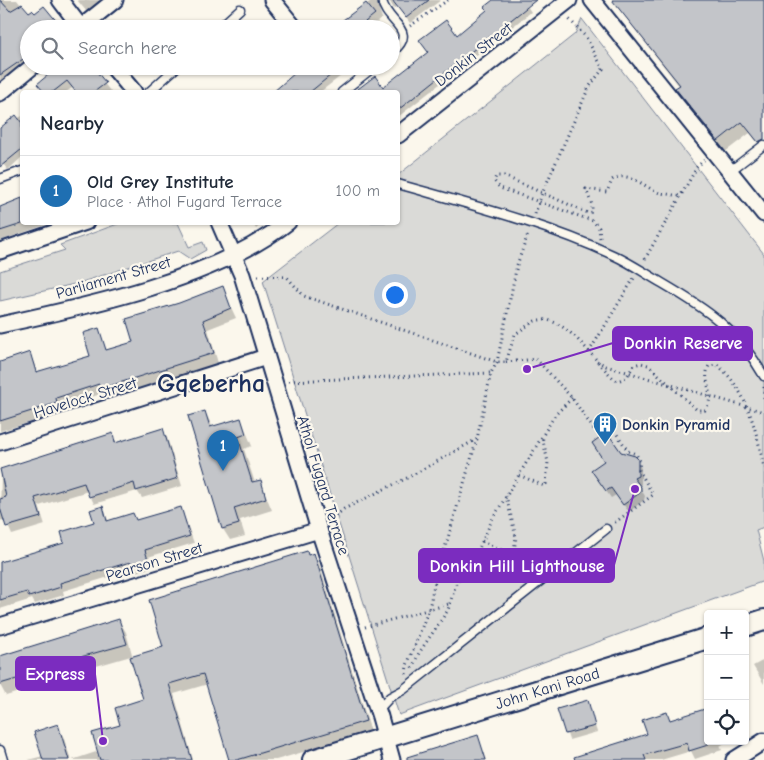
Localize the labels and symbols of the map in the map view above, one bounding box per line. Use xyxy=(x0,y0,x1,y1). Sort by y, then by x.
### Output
street label: Donkin Street xyxy=(431,19,516,91)
street label: Parliament Street xyxy=(54,253,173,303)
your location xyxy=(382,282,408,308)
callout: Donkin Reserve xyxy=(613,327,752,360)
text: Donkin Reserve xyxy=(624,333,743,354)
district label: Gqeberha xyxy=(157,369,265,399)
street label: Havelock Street xyxy=(31,374,140,422)
building icon: Donkin Pyramid xyxy=(592,411,618,445)
street label: Athol Fugard Terrace xyxy=(293,413,353,557)
place label: Donkin Pyramid xyxy=(622,416,730,434)
pin: 1 xyxy=(207,430,239,471)
street label: Pearson Street xyxy=(104,539,205,585)
callout: Donkin Hill Lighthouse xyxy=(419,549,614,582)
text: Donkin Hill Lighthouse xyxy=(429,556,605,577)
callout: Express xyxy=(16,657,95,690)
text: Express xyxy=(25,664,85,685)
street label: John Kani Road xyxy=(493,664,602,713)

